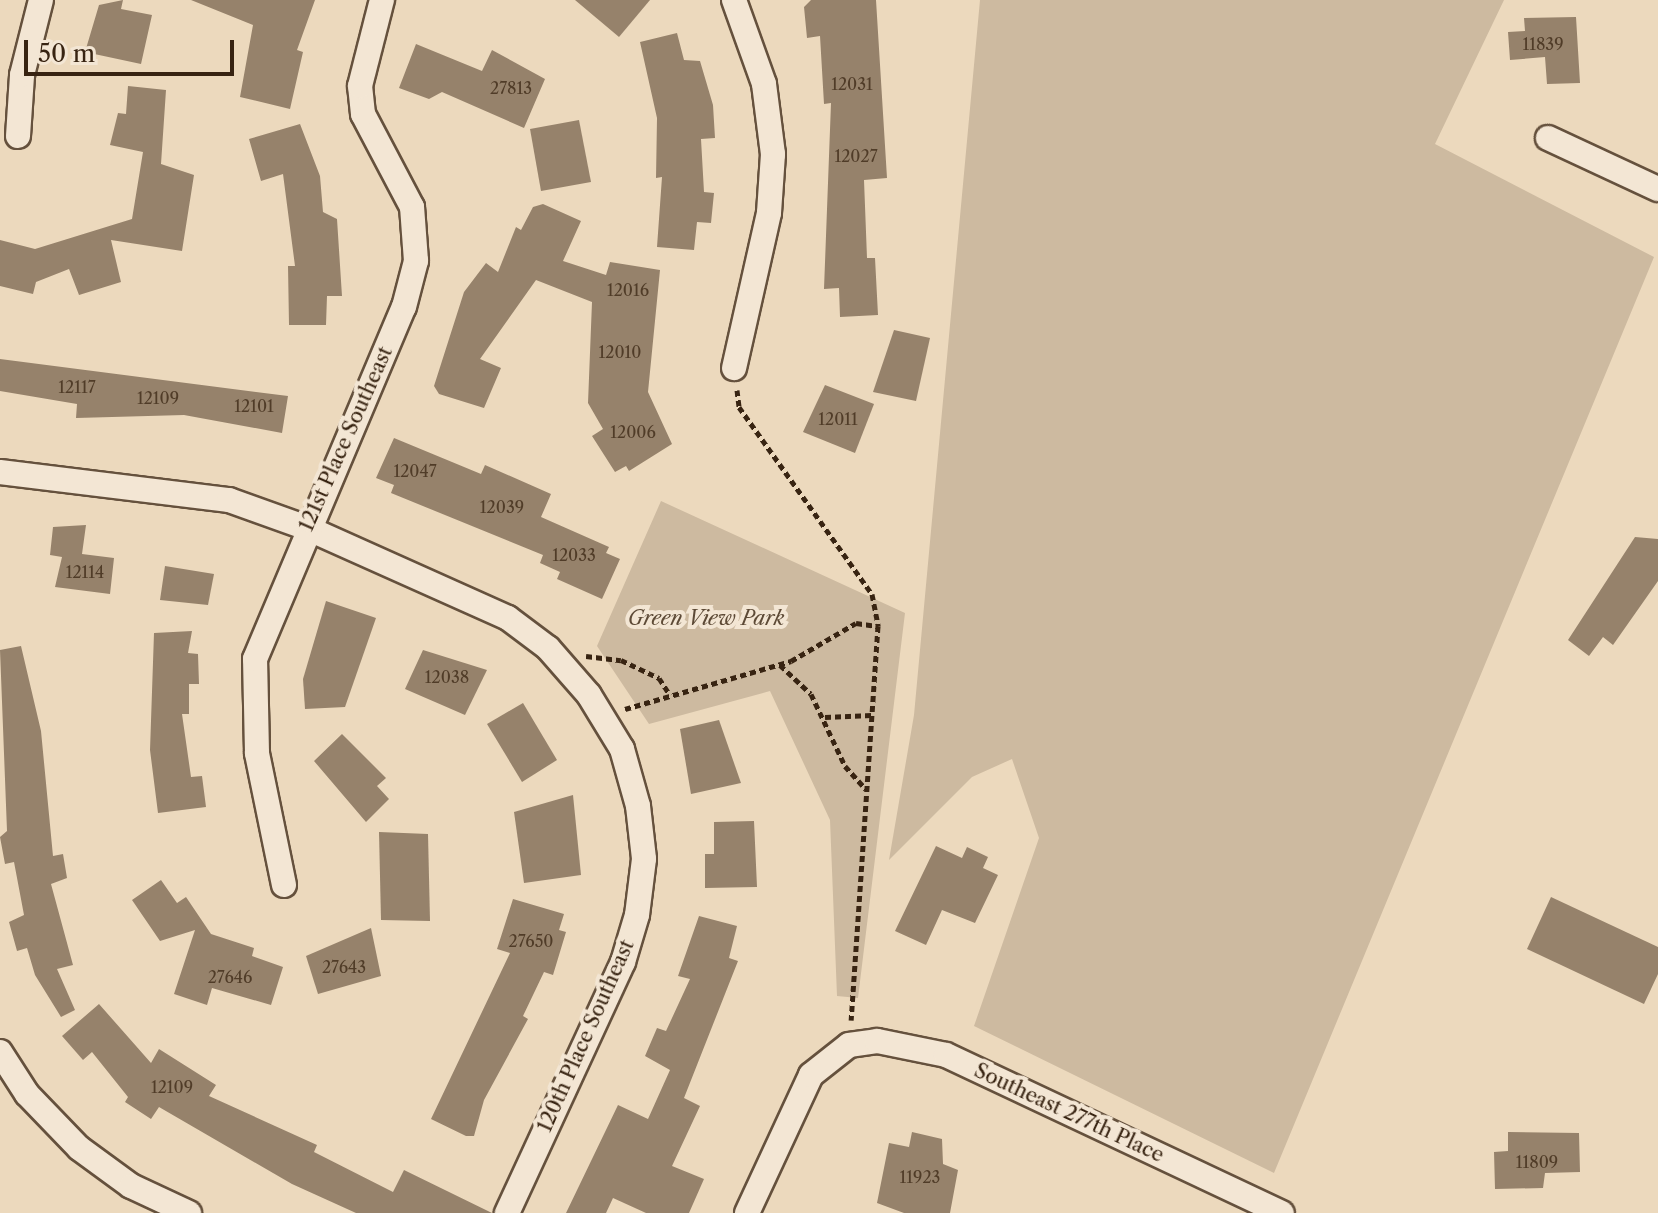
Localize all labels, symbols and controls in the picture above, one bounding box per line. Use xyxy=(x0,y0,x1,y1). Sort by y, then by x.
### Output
scale bar xyxy=(28,24,238,74)
house number: 11839 xyxy=(1522,34,1564,54)
text: 50 m xyxy=(38,39,95,68)
house number: 12031 xyxy=(831,74,873,94)
house number: 27813 xyxy=(490,78,532,98)
house number: 12027 xyxy=(834,146,878,166)
house number: 12016 xyxy=(607,280,649,300)
house number: 12010 xyxy=(599,342,641,362)
street label: 121st Place Southeast xyxy=(294,343,398,535)
house number: 12117 xyxy=(58,377,96,397)
house number: 12109 xyxy=(137,388,179,408)
house number: 12101 xyxy=(234,396,274,416)
house number: 12011 xyxy=(818,409,858,429)
house number: 12006 xyxy=(610,422,656,442)
house number: 12047 xyxy=(393,461,437,481)
house number: 12039 xyxy=(480,497,524,517)
house number: 12033 xyxy=(552,545,596,565)
house number: 12114 xyxy=(66,562,104,582)
park label: Green View Park xyxy=(628,606,784,630)
house number: 12038 xyxy=(425,667,469,687)
house number: 27650 xyxy=(509,931,553,951)
street label: 120th Place Southeast xyxy=(533,936,639,1136)
house number: 27643 xyxy=(322,957,366,977)
house number: 27646 xyxy=(208,967,252,987)
street label: Southeast 277th Place xyxy=(970,1059,1168,1167)
house number: 12109 xyxy=(151,1077,193,1097)
house number: 11809 xyxy=(1516,1152,1558,1172)
house number: 11923 xyxy=(900,1167,940,1187)

